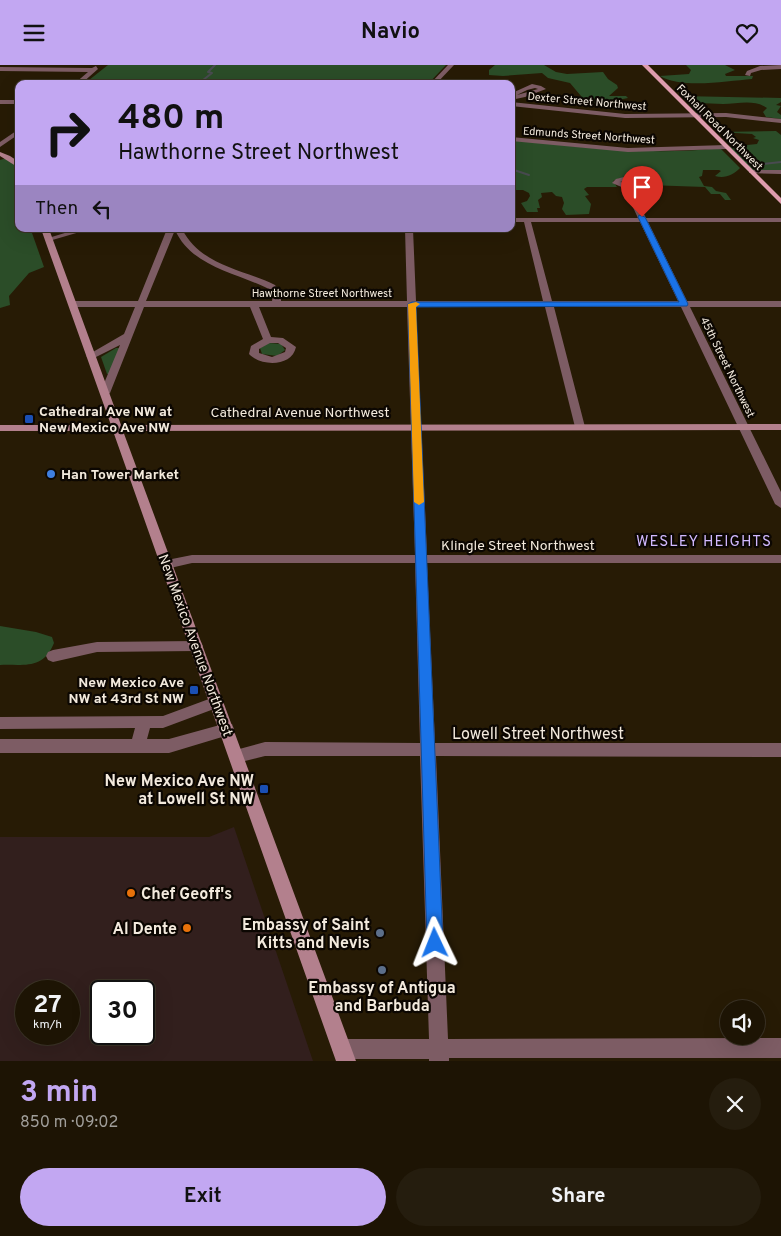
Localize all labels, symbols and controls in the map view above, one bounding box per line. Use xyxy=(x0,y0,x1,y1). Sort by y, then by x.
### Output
icon: menu xyxy=(20,19,48,47)
text: Navio xyxy=(361,19,420,46)
icon: heart xyxy=(733,19,761,47)
street label: Foxhall Road Northwest xyxy=(673,82,765,174)
street label: Dexter Street Northwest xyxy=(527,90,647,114)
text: 480 m xyxy=(118,97,224,141)
icon: right xyxy=(35,100,100,165)
street label: Edmunds Street Northwest xyxy=(522,124,655,148)
text: Hawthorne Street Northwest xyxy=(118,140,399,167)
pin xyxy=(621,166,663,217)
icon: arrive xyxy=(628,173,656,201)
icon: left xyxy=(88,195,116,223)
text: Then xyxy=(35,197,78,221)
street label: Hawthorne Street Northwest xyxy=(252,287,392,301)
street label: 45th Street Northwest xyxy=(697,315,758,420)
place label: Cathedral Ave NW at New Mexico Ave NW xyxy=(39,404,172,437)
street label: Cathedral Avenue Northwest xyxy=(210,405,390,422)
marker: Cathedral Ave NW at New Mexico Ave NW xyxy=(23,413,35,425)
place label: Han Tower Market xyxy=(61,467,179,484)
marker: Han Tower Market xyxy=(45,468,57,480)
district label: WESLEY HEIGHTS xyxy=(636,533,772,552)
street label: Klingle Street Northwest xyxy=(441,538,595,555)
street label: New Mexico Avenue Northwest xyxy=(154,552,236,739)
place label: New Mexico Ave NW at 43rd St NW xyxy=(69,675,184,708)
marker: New Mexico Ave NW at 43rd St NW xyxy=(188,684,200,696)
street label: Lowell Street Northwest xyxy=(452,725,624,745)
place label: New Mexico Ave NW at Lowell St NW xyxy=(104,772,254,810)
marker: New Mexico Ave NW at Lowell St NW xyxy=(258,783,270,795)
place label: Chef Geoff's xyxy=(141,885,232,905)
marker: Chef Geoff's xyxy=(125,887,137,899)
place label: Embassy of Saint Kitts and Nevis xyxy=(242,916,370,954)
position arrow xyxy=(408,916,460,968)
place label: Al Dente xyxy=(112,920,177,940)
marker: Al Dente xyxy=(181,922,193,934)
marker: Embassy of Saint Kitts and Nevis xyxy=(374,927,386,939)
marker: Embassy of Antigua and Barbuda xyxy=(376,964,388,976)
place label: Embassy of Antigua and Barbuda xyxy=(308,979,456,1017)
speed limit sign: 30 xyxy=(90,980,155,1045)
text: 27 xyxy=(33,990,62,1022)
map controls xyxy=(720,1000,765,1045)
button: sound xyxy=(720,1000,765,1045)
text: km/h xyxy=(33,1017,62,1033)
text: 3 min xyxy=(20,1075,98,1112)
button: close xyxy=(709,1078,761,1130)
text: 850 m · 09:02 xyxy=(20,1113,118,1133)
button: Exit xyxy=(20,1168,386,1226)
button: Share xyxy=(396,1168,761,1226)

